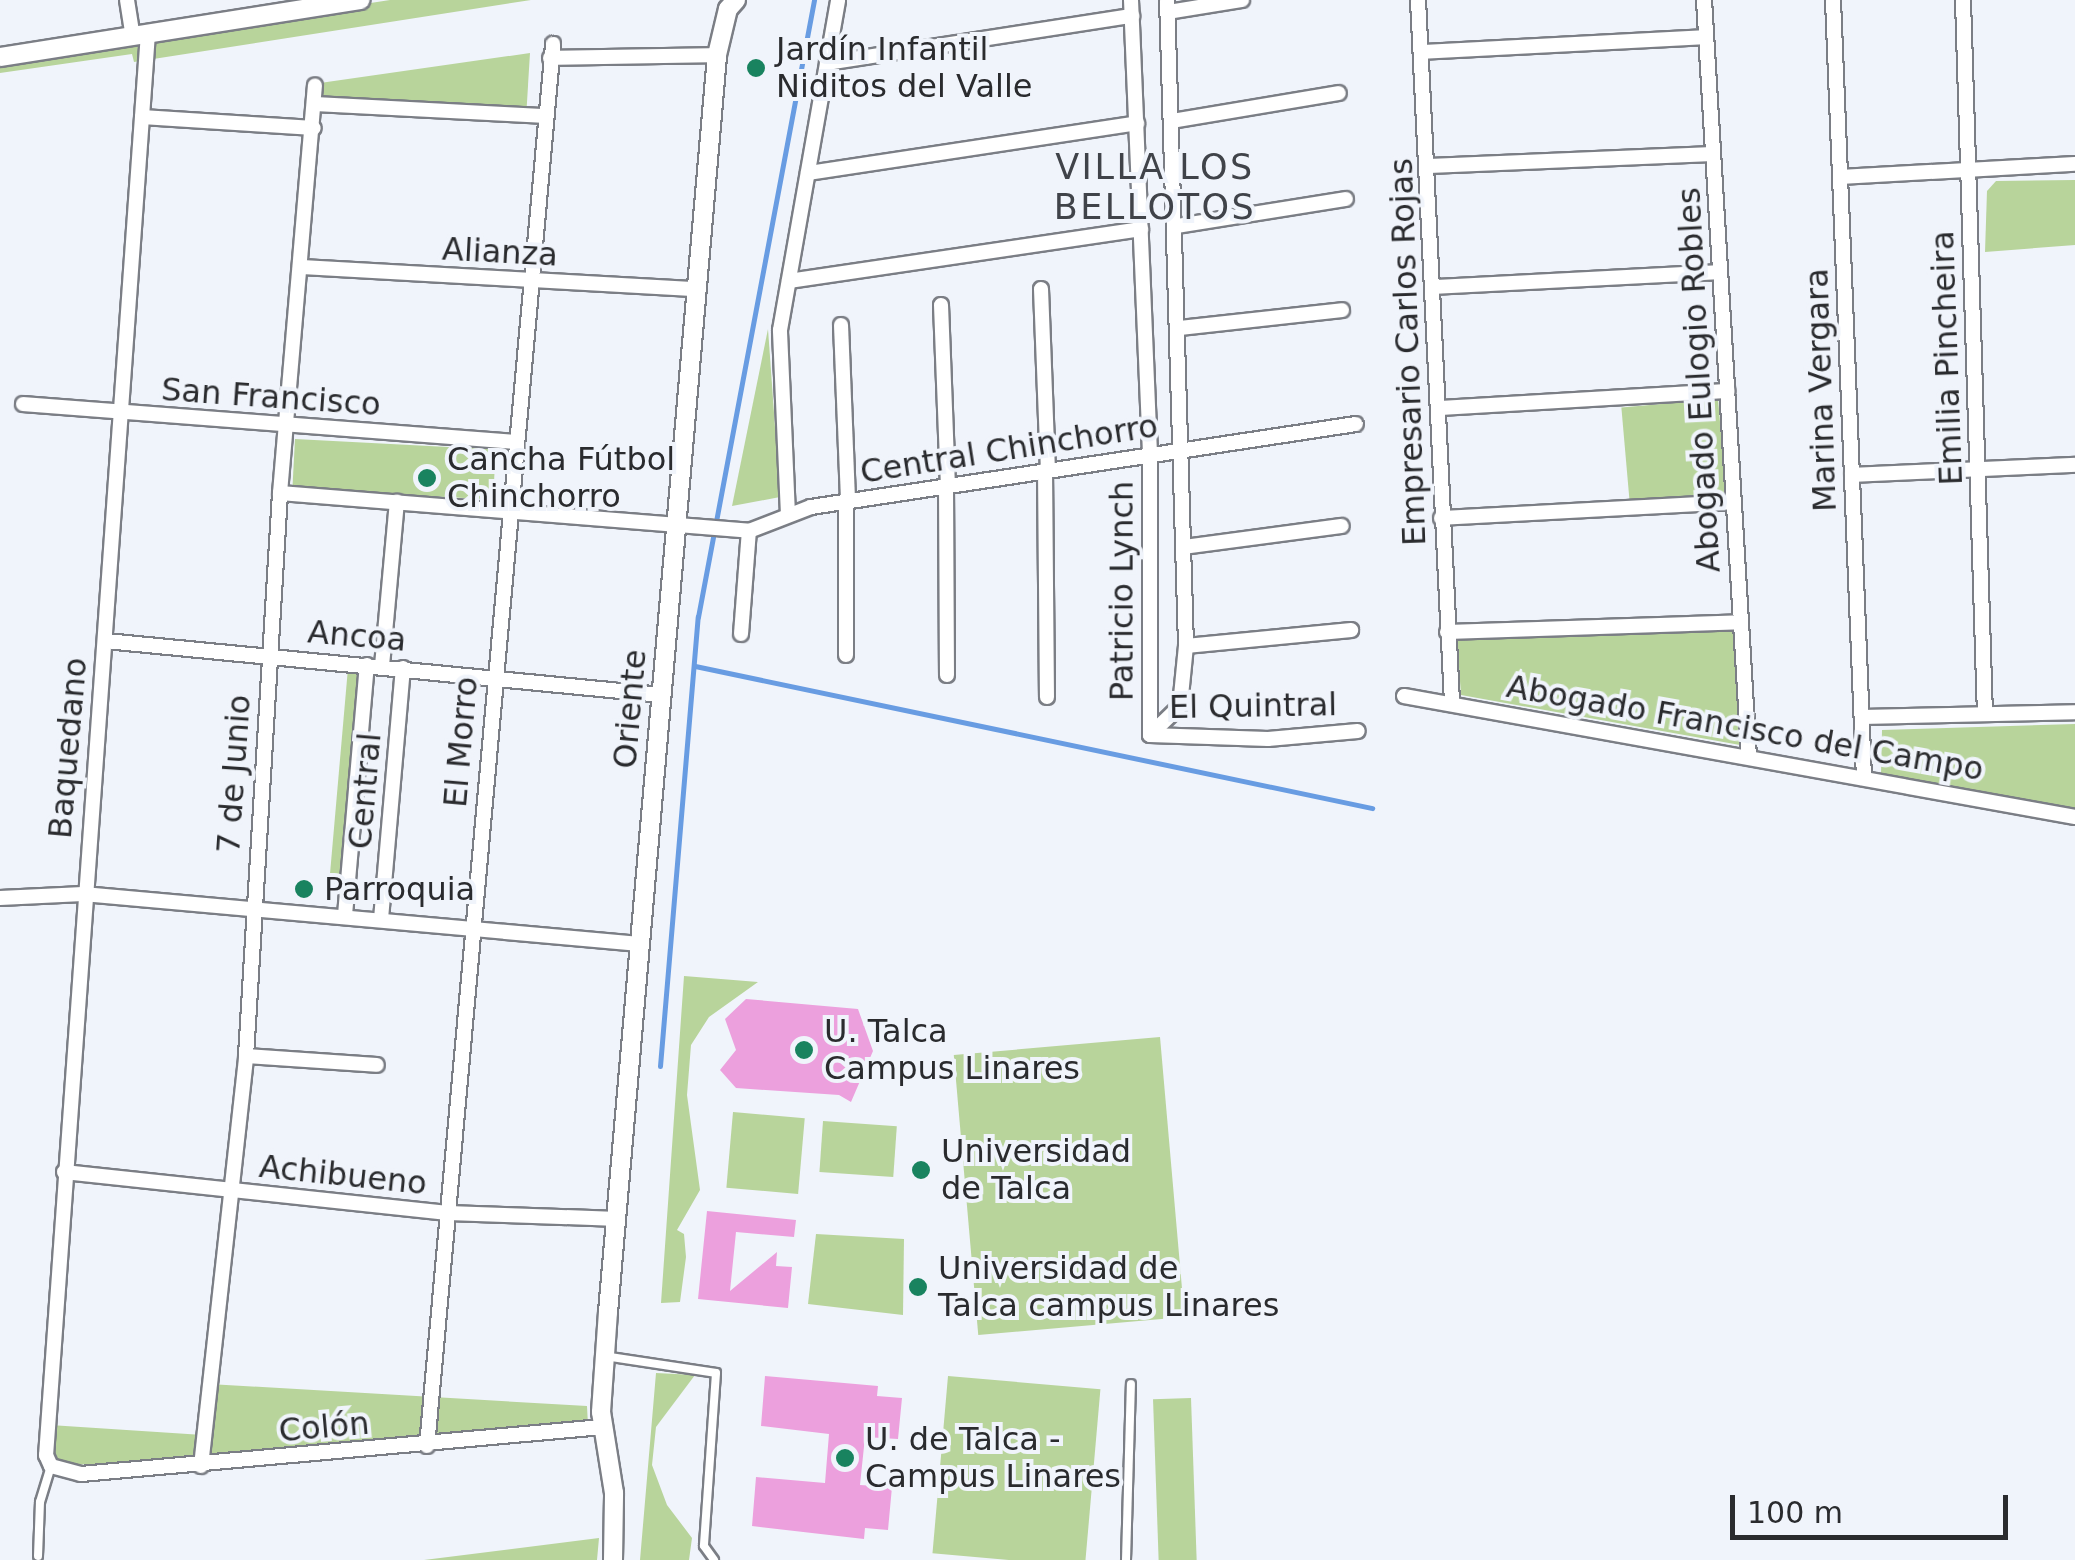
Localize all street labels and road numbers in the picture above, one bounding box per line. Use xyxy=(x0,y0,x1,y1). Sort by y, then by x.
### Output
street label: Empresario Carlos Rojas xyxy=(1382,158,1434,546)
street label: Abogado Eulogio Robles xyxy=(1670,186,1728,574)
street label: Alianza xyxy=(441,230,559,274)
street label: Emilia Pincheira xyxy=(1923,230,1971,486)
street label: Marina Vergara xyxy=(1798,268,1844,512)
street label: San Francisco xyxy=(160,370,382,424)
street label: Central Chinchorro xyxy=(858,407,1160,491)
street label: Patricio Lynch xyxy=(1103,481,1141,701)
street label: Ancoa xyxy=(306,613,408,659)
street label: Oriente xyxy=(606,648,654,770)
street label: Baquedano xyxy=(41,656,95,840)
street label: Abogado Francisco del Campo xyxy=(1504,667,1986,789)
street label: El Morro xyxy=(436,675,486,809)
street label: El Quintral xyxy=(1169,685,1337,727)
street label: 7 de Junio xyxy=(209,693,259,855)
street label: Central xyxy=(341,731,389,851)
street label: Achibueno xyxy=(257,1147,429,1203)
street label: Colón xyxy=(277,1404,371,1450)

